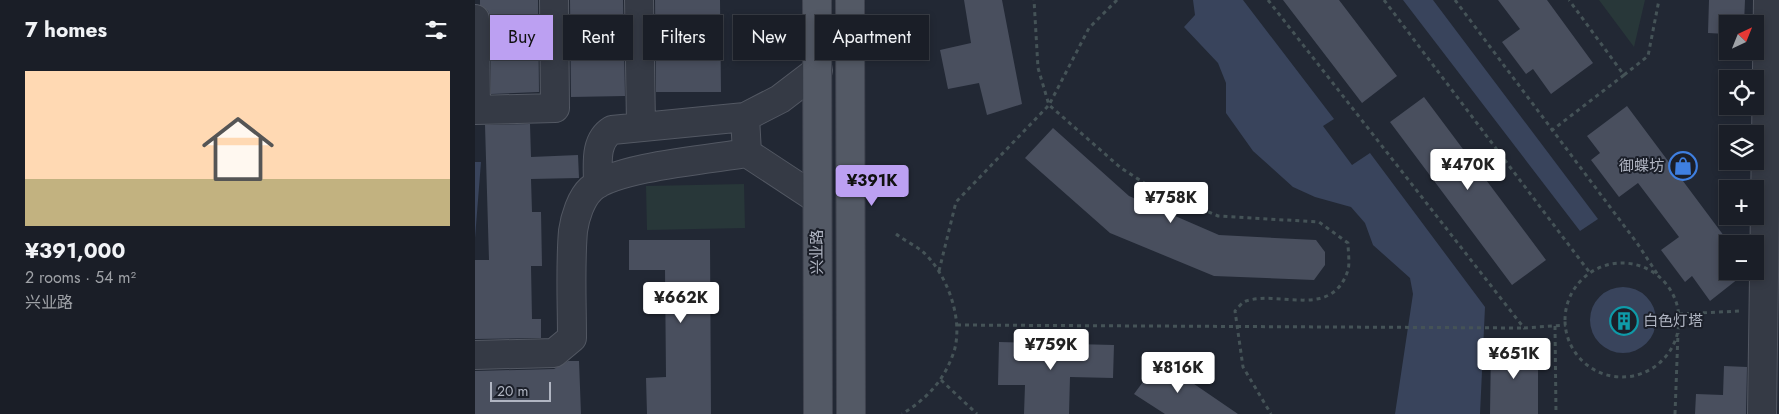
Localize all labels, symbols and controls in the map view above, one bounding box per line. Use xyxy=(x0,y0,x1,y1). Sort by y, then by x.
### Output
text: 7 homes xyxy=(25,15,107,45)
chip: Buy xyxy=(490,15,553,60)
chip: Rent xyxy=(563,15,633,60)
chip: Filters xyxy=(643,15,723,60)
chip: New xyxy=(733,15,805,60)
chip: Apartment xyxy=(815,15,929,60)
north arrow xyxy=(1719,15,1764,60)
map controls xyxy=(1719,15,1764,280)
icon: filters xyxy=(422,16,450,44)
button: locate xyxy=(1719,70,1764,115)
icon: home xyxy=(193,104,283,194)
button: layers xyxy=(1719,125,1764,170)
pin: ¥470K xyxy=(1433,148,1503,191)
shop icon: 御蝶坊 xyxy=(1668,151,1698,181)
text: ¥470K xyxy=(1441,153,1495,176)
place label: 御蝶坊 xyxy=(1619,155,1664,177)
pin: ¥391K xyxy=(837,164,907,207)
text: ¥391K xyxy=(847,169,897,192)
button: + xyxy=(1719,180,1764,225)
pin: ¥758K xyxy=(1136,182,1206,224)
text: ¥758K xyxy=(1145,186,1197,209)
street label: 兴业路 xyxy=(806,229,828,275)
button: − xyxy=(1719,235,1764,280)
text: ¥391,000 xyxy=(25,236,125,266)
text: 2 rooms · 54 m² xyxy=(25,266,136,289)
pin: ¥662K xyxy=(646,282,716,324)
text: ¥662K xyxy=(654,286,708,309)
text: 兴业路 xyxy=(25,291,73,314)
building icon: 白色灯塔 xyxy=(1609,306,1639,336)
place label: 白色灯塔 xyxy=(1643,310,1703,332)
pin: ¥759K xyxy=(1016,328,1086,371)
text: ¥759K xyxy=(1025,333,1077,356)
pin: ¥651K xyxy=(1479,338,1549,380)
text: ¥651K xyxy=(1488,342,1540,365)
pin: ¥816K xyxy=(1143,352,1213,394)
text: ¥816K xyxy=(1153,356,1203,379)
scale bar xyxy=(490,379,551,402)
text: 20 m xyxy=(497,381,529,401)

